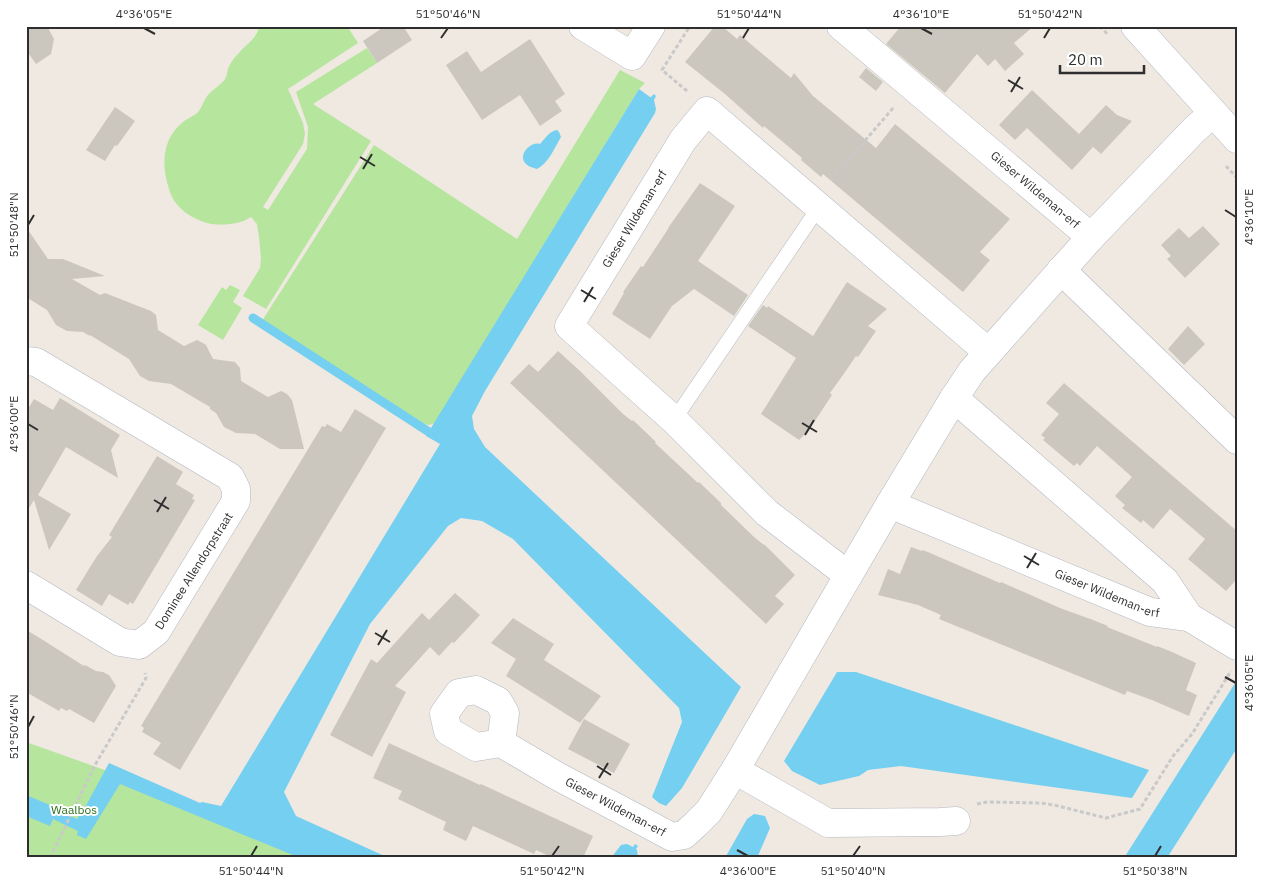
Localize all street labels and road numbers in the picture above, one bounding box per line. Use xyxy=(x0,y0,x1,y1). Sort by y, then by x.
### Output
street label: Gieser Wildeman-erf xyxy=(988,148,1083,231)
street label: Gieser Wildeman-erf xyxy=(599,167,670,270)
street label: Dominee Allendorpstraat xyxy=(151,509,236,632)
street label: Gieser Wildeman-erf xyxy=(1053,565,1160,620)
street label: Gieser Wildeman-erf xyxy=(563,774,669,839)

